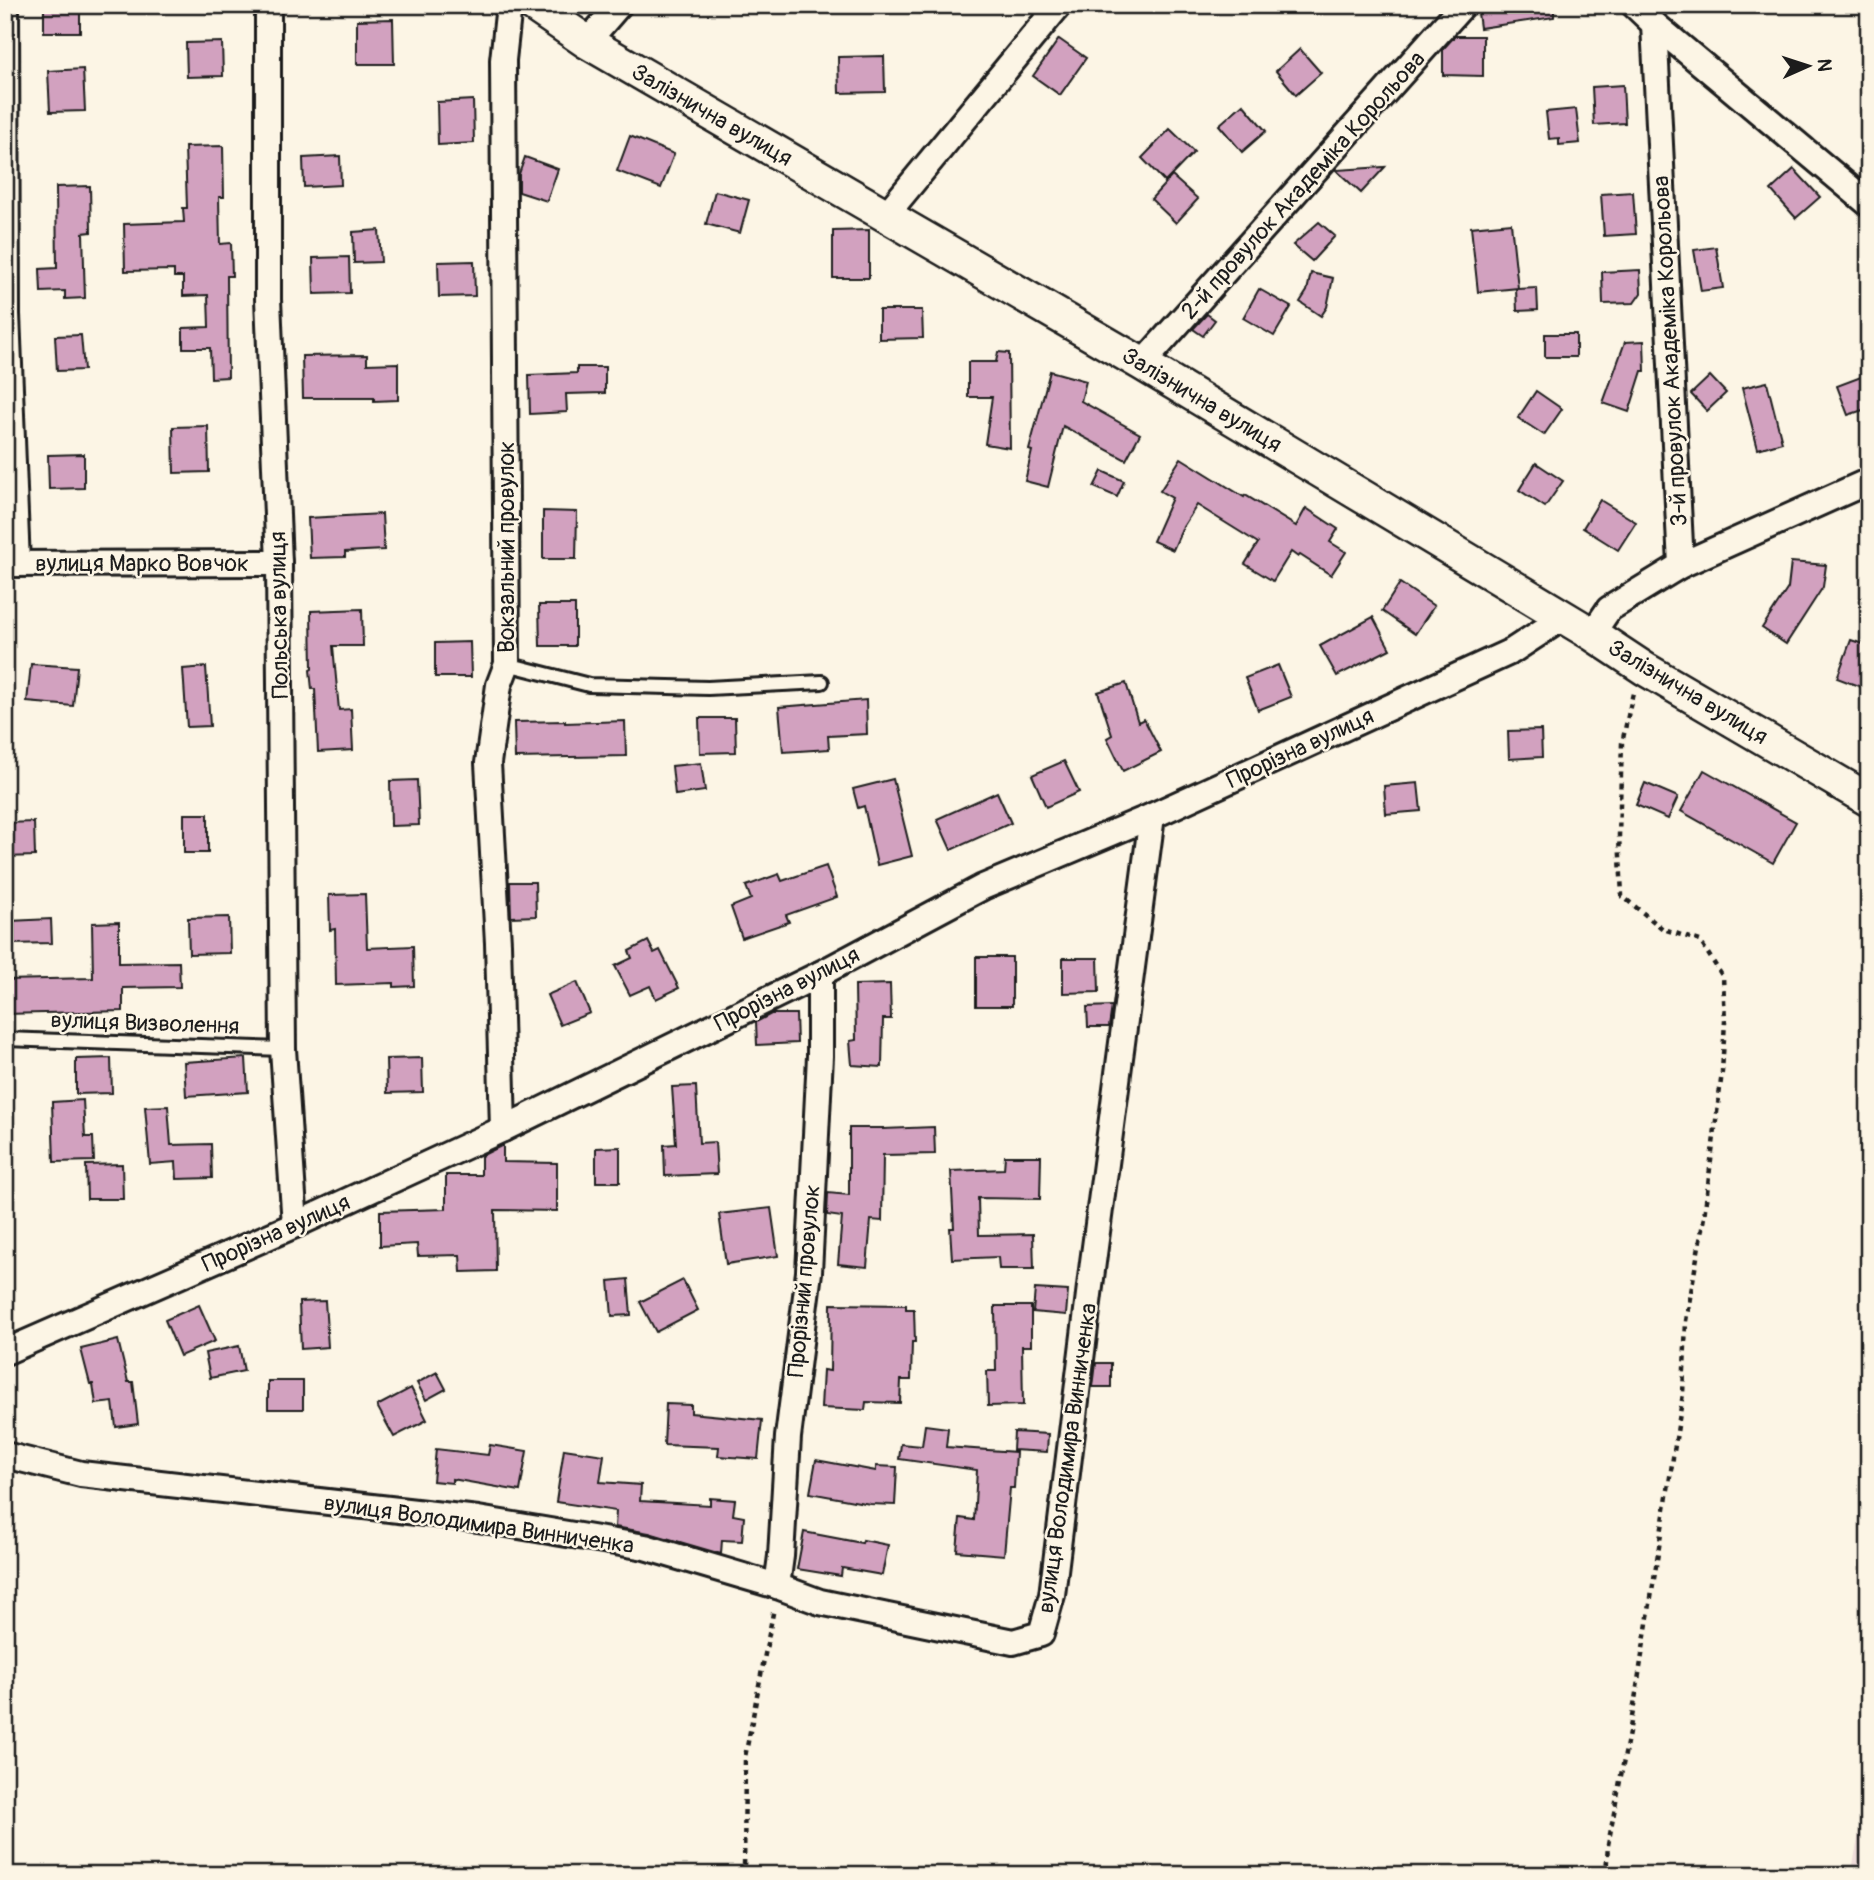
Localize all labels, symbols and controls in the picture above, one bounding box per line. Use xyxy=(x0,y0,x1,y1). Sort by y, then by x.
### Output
north arrow xyxy=(1772,32,1842,102)
street label: 2-й провулок Академіка Корольова xyxy=(1175,45,1431,325)
street label: Залізнична вулиця xyxy=(626,57,798,173)
text: N xyxy=(1812,58,1836,72)
street label: 3-й провулок Академіка Корольова xyxy=(1646,175,1694,527)
street label: Залізнична вулиця xyxy=(1117,341,1287,459)
street label: Вокзальний провулок xyxy=(492,441,521,653)
street label: Польська вулиця xyxy=(263,531,295,699)
street label: вулиця Марко Вовчок xyxy=(35,549,249,578)
street label: Залізнична вулиця xyxy=(1603,633,1773,751)
street label: Прорізна вулиця xyxy=(1222,701,1378,795)
street label: Прорізна вулиця xyxy=(710,940,864,1038)
street label: вулиця Визволення xyxy=(50,1005,240,1041)
street label: Прорізний провулок xyxy=(781,1183,827,1378)
street label: Прорізна вулиця xyxy=(198,1187,354,1279)
street label: вулиця Володимира Винниченка xyxy=(1031,1301,1103,1615)
street label: вулиця Володимира Винниченка xyxy=(322,1488,636,1560)

